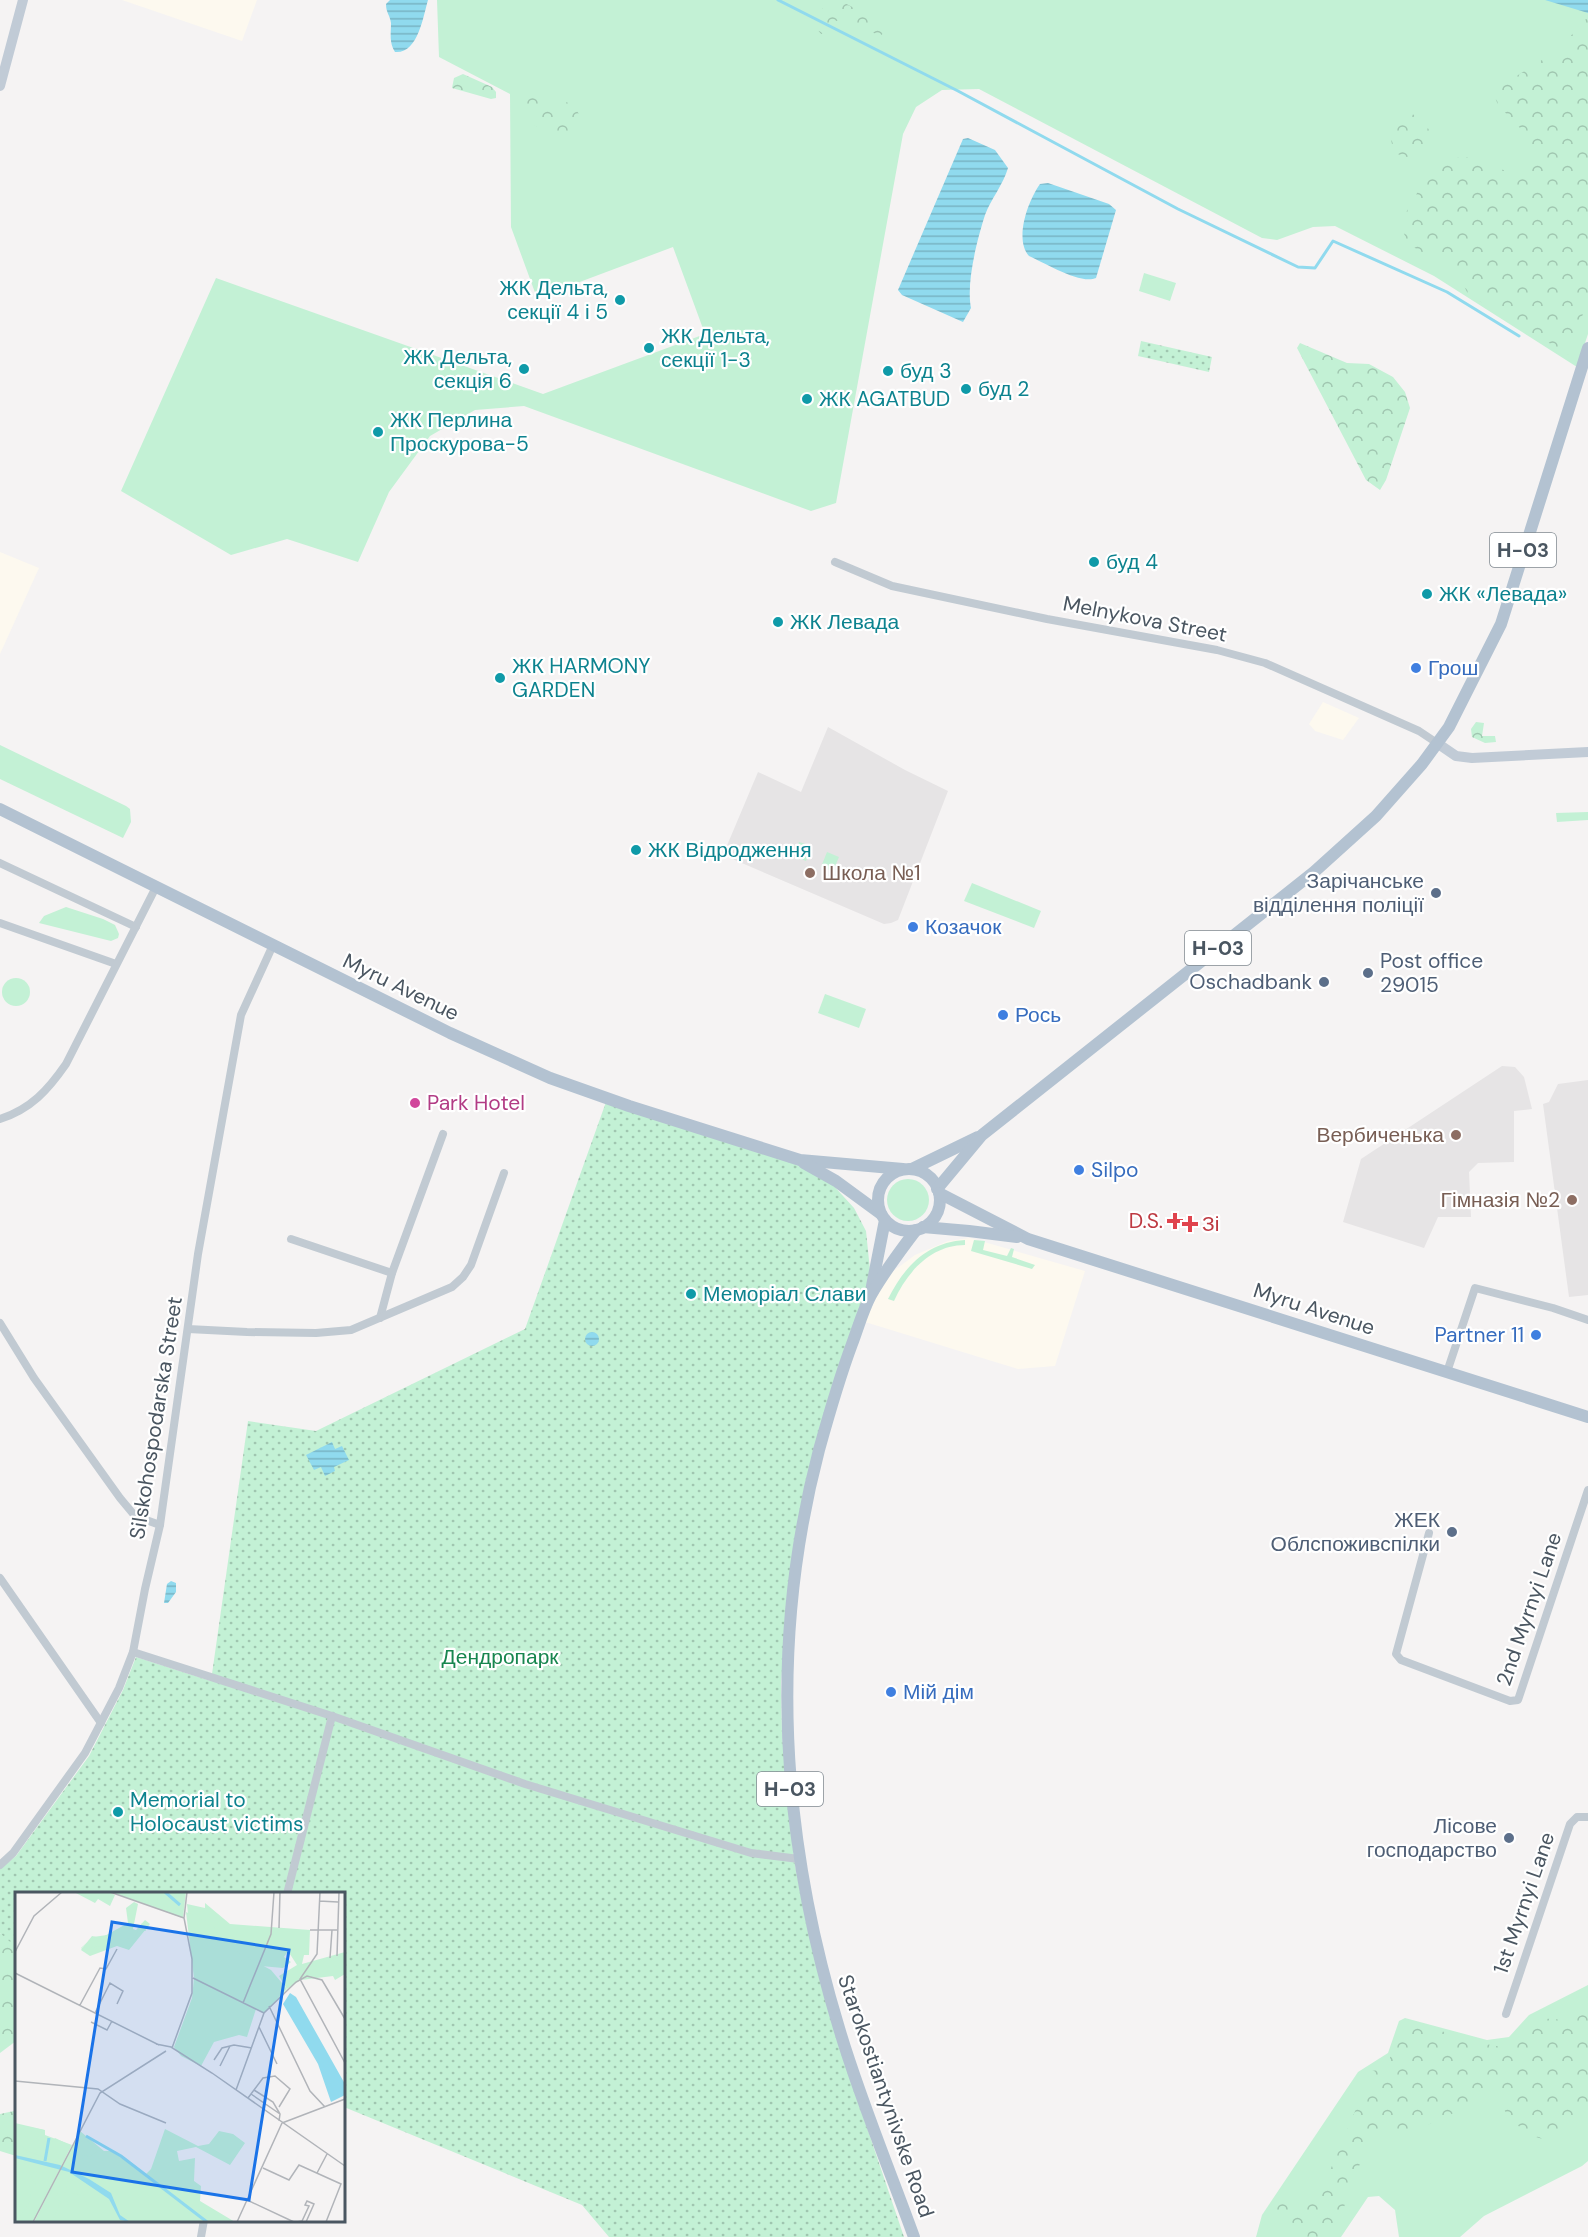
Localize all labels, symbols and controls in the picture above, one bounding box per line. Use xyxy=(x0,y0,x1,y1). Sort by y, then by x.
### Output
place label: ЖК Дельта, секції 4 і 5 xyxy=(499,274,608,326)
marker: ЖК Дельта, секції 4 і 5 xyxy=(613,293,627,307)
place label: ЖК Дельта, секції 1-3 xyxy=(661,322,770,374)
marker: ЖК Дельта, секції 1-3 xyxy=(642,341,656,355)
place label: ЖК Дельта, секція 6 xyxy=(403,343,512,395)
place label: буд 3 xyxy=(900,357,952,385)
marker: ЖК Дельта, секція 6 xyxy=(517,362,531,376)
marker: буд 3 xyxy=(881,364,895,378)
place label: буд 2 xyxy=(978,375,1029,403)
marker: буд 2 xyxy=(959,382,973,396)
place label: ЖК AGATBUD xyxy=(819,385,950,413)
marker: ЖК AGATBUD xyxy=(800,392,814,406)
place label: ЖК Перлина Проскурова-5 xyxy=(390,406,529,458)
marker: ЖК Перлина Проскурова-5 xyxy=(371,425,385,439)
road number: Н-03 xyxy=(1490,533,1556,567)
place label: буд 4 xyxy=(1106,548,1158,576)
marker: буд 4 xyxy=(1087,555,1101,569)
place label: ЖК «Левада» xyxy=(1439,580,1567,608)
marker: ЖК «Левада» xyxy=(1420,587,1434,601)
street label: Melnykova Street xyxy=(1061,589,1229,649)
place label: ЖК Левада xyxy=(790,608,900,636)
marker: ЖК Левада xyxy=(771,615,785,629)
place label: ЖК HARMONY GARDEN xyxy=(512,652,651,704)
place label: Грош xyxy=(1428,654,1478,682)
marker: Грош xyxy=(1409,661,1423,675)
marker: ЖК HARMONY GARDEN xyxy=(493,671,507,685)
place label: ЖК Відродження xyxy=(648,836,812,864)
marker: ЖК Відродження xyxy=(629,843,643,857)
place label: Школа №1 xyxy=(822,859,921,887)
marker: Школа №1 xyxy=(803,866,817,880)
place label: Зарічанське відділення поліції xyxy=(1253,867,1424,919)
marker: Зарічанське відділення поліції xyxy=(1429,886,1443,900)
place label: Козачок xyxy=(925,913,1002,941)
marker: Козачок xyxy=(906,920,920,934)
road number: Н-03 xyxy=(1185,931,1251,965)
street label: Myru Avenue xyxy=(338,947,464,1027)
place label: Post office 29015 xyxy=(1380,947,1483,999)
marker: Post office 29015 xyxy=(1361,966,1375,980)
place label: Oschadbank xyxy=(1189,968,1312,996)
marker: Oschadbank xyxy=(1317,975,1331,989)
place label: Рось xyxy=(1015,1001,1061,1029)
marker: Рось xyxy=(996,1008,1010,1022)
place label: Park Hotel xyxy=(427,1089,525,1117)
marker: Park Hotel xyxy=(408,1096,422,1110)
place label: Вербиченька xyxy=(1316,1121,1444,1149)
marker: Вербиченька xyxy=(1449,1128,1463,1142)
place label: Silpo xyxy=(1091,1156,1139,1184)
marker: Silpo xyxy=(1072,1163,1086,1177)
place label: Гімназія №2 xyxy=(1441,1186,1560,1214)
marker: Гімназія №2 xyxy=(1565,1193,1579,1207)
place label: D.S. xyxy=(1129,1207,1163,1235)
place label: Зі xyxy=(1202,1210,1219,1238)
marker: D.S. xyxy=(1168,1214,1182,1228)
marker: Зі xyxy=(1183,1217,1197,1231)
street label: Myru Avenue xyxy=(1250,1276,1378,1342)
place label: Меморіал Слави xyxy=(703,1280,866,1308)
marker: Меморіал Слави xyxy=(684,1287,698,1301)
street label: Silskohospodarska Street xyxy=(123,1295,189,1541)
place label: Partner 11 xyxy=(1434,1321,1524,1349)
marker: Partner 11 xyxy=(1529,1328,1543,1342)
place label: ЖЕК Облспоживспілки xyxy=(1271,1506,1441,1558)
marker: ЖЕК Облспоживспілки xyxy=(1445,1525,1459,1539)
street label: 2nd Myrnyi Lane xyxy=(1490,1528,1568,1689)
park label: Дендропарк xyxy=(441,1643,559,1671)
place label: Мій дім xyxy=(903,1678,974,1706)
marker: Мій дім xyxy=(884,1685,898,1699)
road number: Н-03 xyxy=(757,1772,823,1806)
place label: Memorial to Holocaust victims xyxy=(130,1786,304,1838)
marker: Memorial to Holocaust victims xyxy=(111,1805,125,1819)
place label: Лісове господарство xyxy=(1367,1812,1497,1864)
street label: 1st Myrnyi Lane xyxy=(1487,1828,1561,1978)
marker: Лісове господарство xyxy=(1502,1831,1516,1845)
inset map xyxy=(15,1892,345,2222)
street label: Starokostiantynivske Road xyxy=(831,1971,941,2221)

